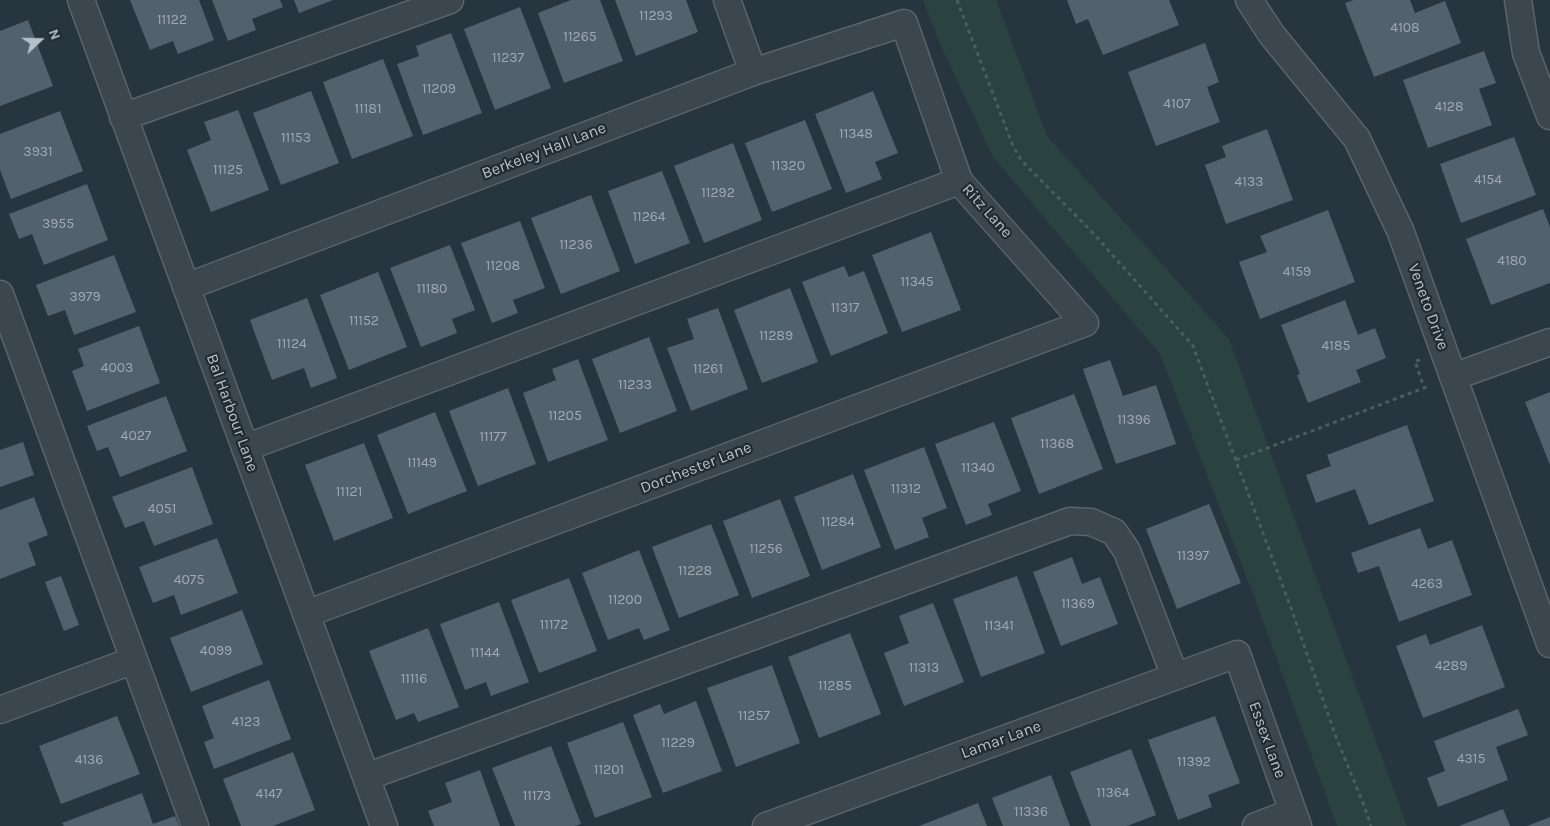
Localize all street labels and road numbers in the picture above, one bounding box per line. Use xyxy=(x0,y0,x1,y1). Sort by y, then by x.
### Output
street label: Berkeley Hall Lane xyxy=(479,118,609,184)
street label: Ritz Lane xyxy=(958,180,1016,242)
street label: Veneto Drive xyxy=(1404,261,1452,353)
street label: Bal Harbour Lane xyxy=(202,351,262,475)
street label: Dorchester Lane xyxy=(638,438,754,498)
street label: Essex Lane xyxy=(1244,699,1290,781)
street label: Lamar Lane xyxy=(958,717,1044,763)

